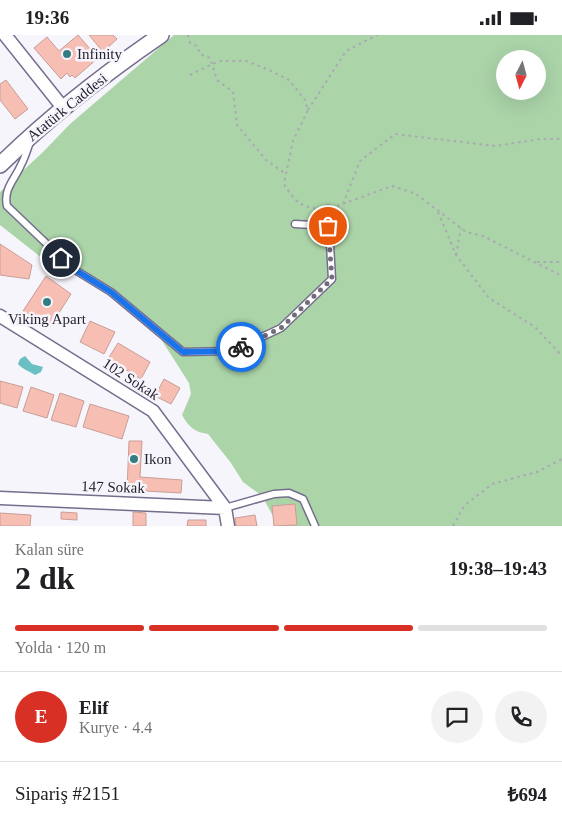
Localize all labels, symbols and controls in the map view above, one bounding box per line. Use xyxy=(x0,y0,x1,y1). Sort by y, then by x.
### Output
text: 19:36 xyxy=(25,7,69,28)
place label: Infinity xyxy=(77,46,122,62)
marker: Infinity xyxy=(61,48,73,60)
north arrow xyxy=(496,50,546,100)
map controls xyxy=(496,50,546,100)
street label: Atatürk Caddesi xyxy=(24,70,110,144)
pin xyxy=(307,205,349,247)
icon: bag xyxy=(314,212,342,240)
pin xyxy=(40,237,82,279)
icon: home xyxy=(47,244,75,272)
marker: Viking Apart xyxy=(41,296,53,308)
place label: Viking Apart xyxy=(8,311,87,327)
courier xyxy=(216,322,266,372)
icon: bike xyxy=(227,333,255,361)
street label: 102 Sokak xyxy=(100,355,163,403)
place label: Ikon xyxy=(144,451,172,467)
marker: Ikon xyxy=(128,453,140,465)
street label: 147 Sokak xyxy=(81,478,146,496)
text: Kalan süre xyxy=(15,541,84,558)
text: 19:38–19:43 xyxy=(449,558,547,579)
text: 2 dk xyxy=(15,560,75,596)
text: Yolda · 120 m xyxy=(15,639,106,656)
button: chat xyxy=(431,691,483,743)
button: phone xyxy=(495,691,547,743)
text: Elif xyxy=(79,697,109,718)
text: E xyxy=(35,706,47,727)
text: Kurye · 4.4 xyxy=(79,719,152,736)
text: Sipariş #2151 xyxy=(15,783,120,804)
text: ₺694 xyxy=(508,784,547,805)

